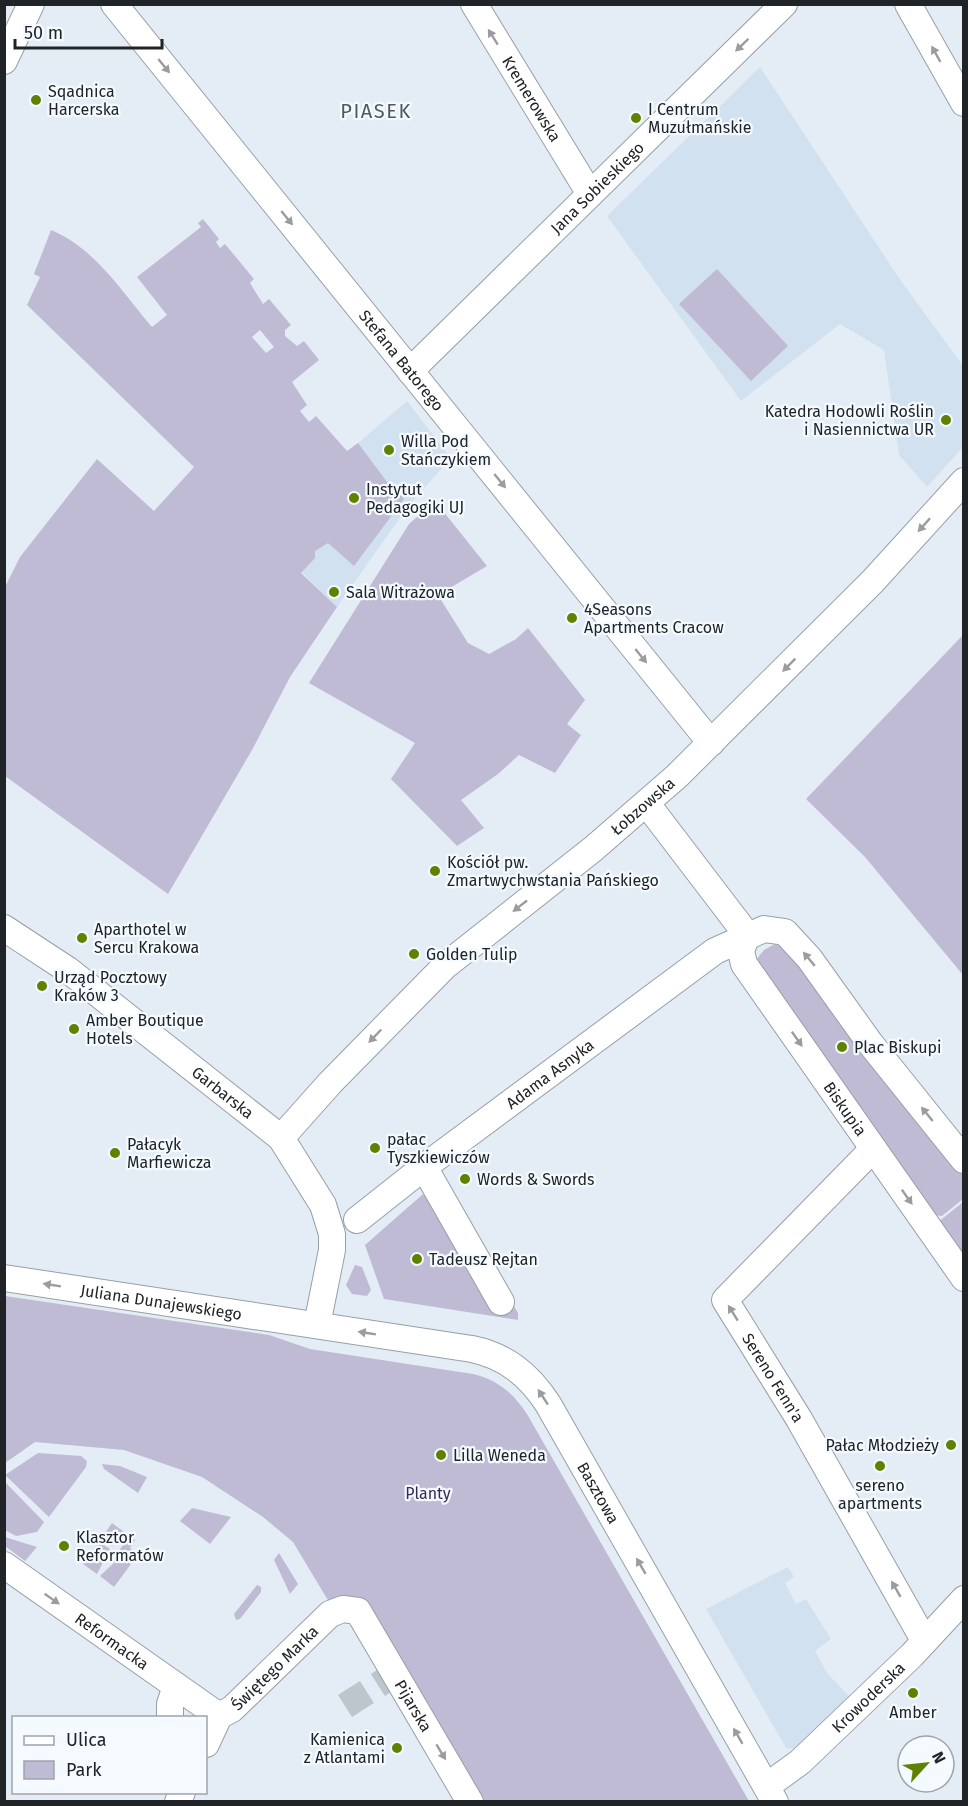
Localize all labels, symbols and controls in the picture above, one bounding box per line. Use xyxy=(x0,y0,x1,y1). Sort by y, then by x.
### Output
scale bar xyxy=(15,12,162,50)
text: 50 m xyxy=(24,22,63,44)
one-way arrow xyxy=(488,28,499,45)
one-way arrow xyxy=(734,38,749,52)
one-way arrow xyxy=(931,45,941,62)
street label: Kremerowska xyxy=(498,52,565,145)
one-way arrow xyxy=(157,58,170,73)
place label: Sqadnica Harcerska xyxy=(48,82,119,119)
marker: Sqadnica Harcerska xyxy=(29,93,43,107)
district label: PIASEK xyxy=(340,99,412,123)
place label: I Centrum Muzułmańskie xyxy=(648,100,752,137)
marker: I Centrum Muzułmańskie xyxy=(629,111,643,125)
street label: Jana Sobieskiego xyxy=(546,138,648,237)
one-way arrow xyxy=(280,210,293,226)
street label: Stefana Batorego xyxy=(355,306,448,415)
place label: Katedra Hodowli Roślin i Nasiennictwa UR xyxy=(765,402,934,439)
marker: Katedra Hodowli Roślin i Nasiennictwa UR xyxy=(939,413,953,427)
place label: Willa Pod Stańczykiem xyxy=(401,432,491,469)
marker: Willa Pod Stańczykiem xyxy=(382,443,396,457)
one-way arrow xyxy=(493,474,505,489)
place label: Instytut Pedagogiki UJ xyxy=(366,480,464,517)
marker: Instytut Pedagogiki UJ xyxy=(347,491,361,505)
one-way arrow xyxy=(917,517,931,532)
place label: Sala Witrażowa xyxy=(346,583,455,602)
marker: Sala Witrażowa xyxy=(327,585,341,599)
place label: 4Seasons Apartments Cracow xyxy=(584,600,724,637)
marker: 4Seasons Apartments Cracow xyxy=(565,611,579,625)
one-way arrow xyxy=(634,648,647,664)
one-way arrow xyxy=(782,657,796,672)
street label: Łobzowska xyxy=(607,773,678,839)
place label: Kościół pw. Zmartwychwstania Pańskiego xyxy=(447,853,659,890)
marker: Kościół pw. Zmartwychwstania Pańskiego xyxy=(428,864,442,878)
one-way arrow xyxy=(512,899,527,911)
place label: Aparthotel w Sercu Krakowa xyxy=(94,920,199,957)
marker: Aparthotel w Sercu Krakowa xyxy=(75,931,89,945)
place label: Golden Tulip xyxy=(426,945,518,964)
marker: Golden Tulip xyxy=(407,947,421,961)
one-way arrow xyxy=(803,952,816,967)
place label: Urząd Pocztowy Kraków 3 xyxy=(54,968,167,1005)
marker: Urząd Pocztowy Kraków 3 xyxy=(35,979,49,993)
place label: Amber Boutique Hotels xyxy=(86,1011,204,1048)
marker: Amber Boutique Hotels xyxy=(67,1022,81,1036)
one-way arrow xyxy=(369,1029,383,1043)
one-way arrow xyxy=(791,1030,803,1046)
street label: Adama Asnyka xyxy=(502,1035,597,1112)
place label: Plac Biskupi xyxy=(854,1038,941,1057)
marker: Plac Biskupi xyxy=(835,1040,849,1054)
street label: Garbarska xyxy=(188,1062,258,1122)
street label: Biskupia xyxy=(820,1078,871,1139)
one-way arrow xyxy=(920,1106,933,1122)
place label: pałac Tyszkiewiczów xyxy=(387,1130,490,1167)
place label: Pałacyk Marfiewicza xyxy=(127,1135,211,1172)
marker: pałac Tyszkiewiczów xyxy=(368,1141,382,1155)
marker: Pałacyk Marfiewicza xyxy=(108,1146,122,1160)
place label: Words & Swords xyxy=(477,1170,595,1189)
marker: Words & Swords xyxy=(458,1172,472,1186)
one-way arrow xyxy=(901,1188,913,1204)
place label: Tadeusz Rejtan xyxy=(429,1250,538,1269)
marker: Tadeusz Rejtan xyxy=(410,1252,424,1266)
one-way arrow xyxy=(42,1280,61,1289)
street label: Juliana Dunajewskiego xyxy=(79,1280,243,1323)
one-way arrow xyxy=(728,1305,739,1321)
one-way arrow xyxy=(358,1328,377,1337)
street label: Sereno Fenn'a xyxy=(738,1330,808,1426)
one-way arrow xyxy=(538,1389,549,1406)
place label: Pałac Młodzieży xyxy=(825,1436,939,1455)
marker: Pałac Młodzieży xyxy=(944,1438,958,1452)
place label: Lilla Weneda xyxy=(453,1446,546,1465)
marker: Lilla Weneda xyxy=(434,1448,448,1462)
street label: Basztowa xyxy=(574,1459,624,1527)
marker: sereno apartments xyxy=(873,1459,887,1473)
place label: sereno apartments xyxy=(838,1476,922,1513)
park label: Planty xyxy=(405,1484,451,1503)
place label: Klasztor Reformatów xyxy=(76,1528,164,1565)
marker: Klasztor Reformatów xyxy=(57,1539,71,1553)
one-way arrow xyxy=(636,1557,646,1574)
one-way arrow xyxy=(891,1580,901,1597)
one-way arrow xyxy=(43,1593,59,1605)
street label: Reformacka xyxy=(71,1608,153,1673)
street label: Świętego Marka xyxy=(227,1621,322,1714)
street label: Krowoderska xyxy=(828,1658,909,1736)
street label: Pijarska xyxy=(391,1676,436,1735)
marker: Amber xyxy=(906,1686,920,1700)
place label: Amber xyxy=(889,1703,937,1722)
legend xyxy=(12,1716,207,1794)
one-way arrow xyxy=(733,1727,743,1744)
text: Ulica xyxy=(66,1729,106,1751)
place label: Kamienica z Atlantami xyxy=(304,1730,385,1767)
north arrow xyxy=(896,1734,956,1794)
marker: Kamienica z Atlantami xyxy=(390,1741,404,1755)
one-way arrow xyxy=(436,1744,446,1761)
text: N xyxy=(928,1748,950,1766)
text: Park xyxy=(66,1759,102,1781)

